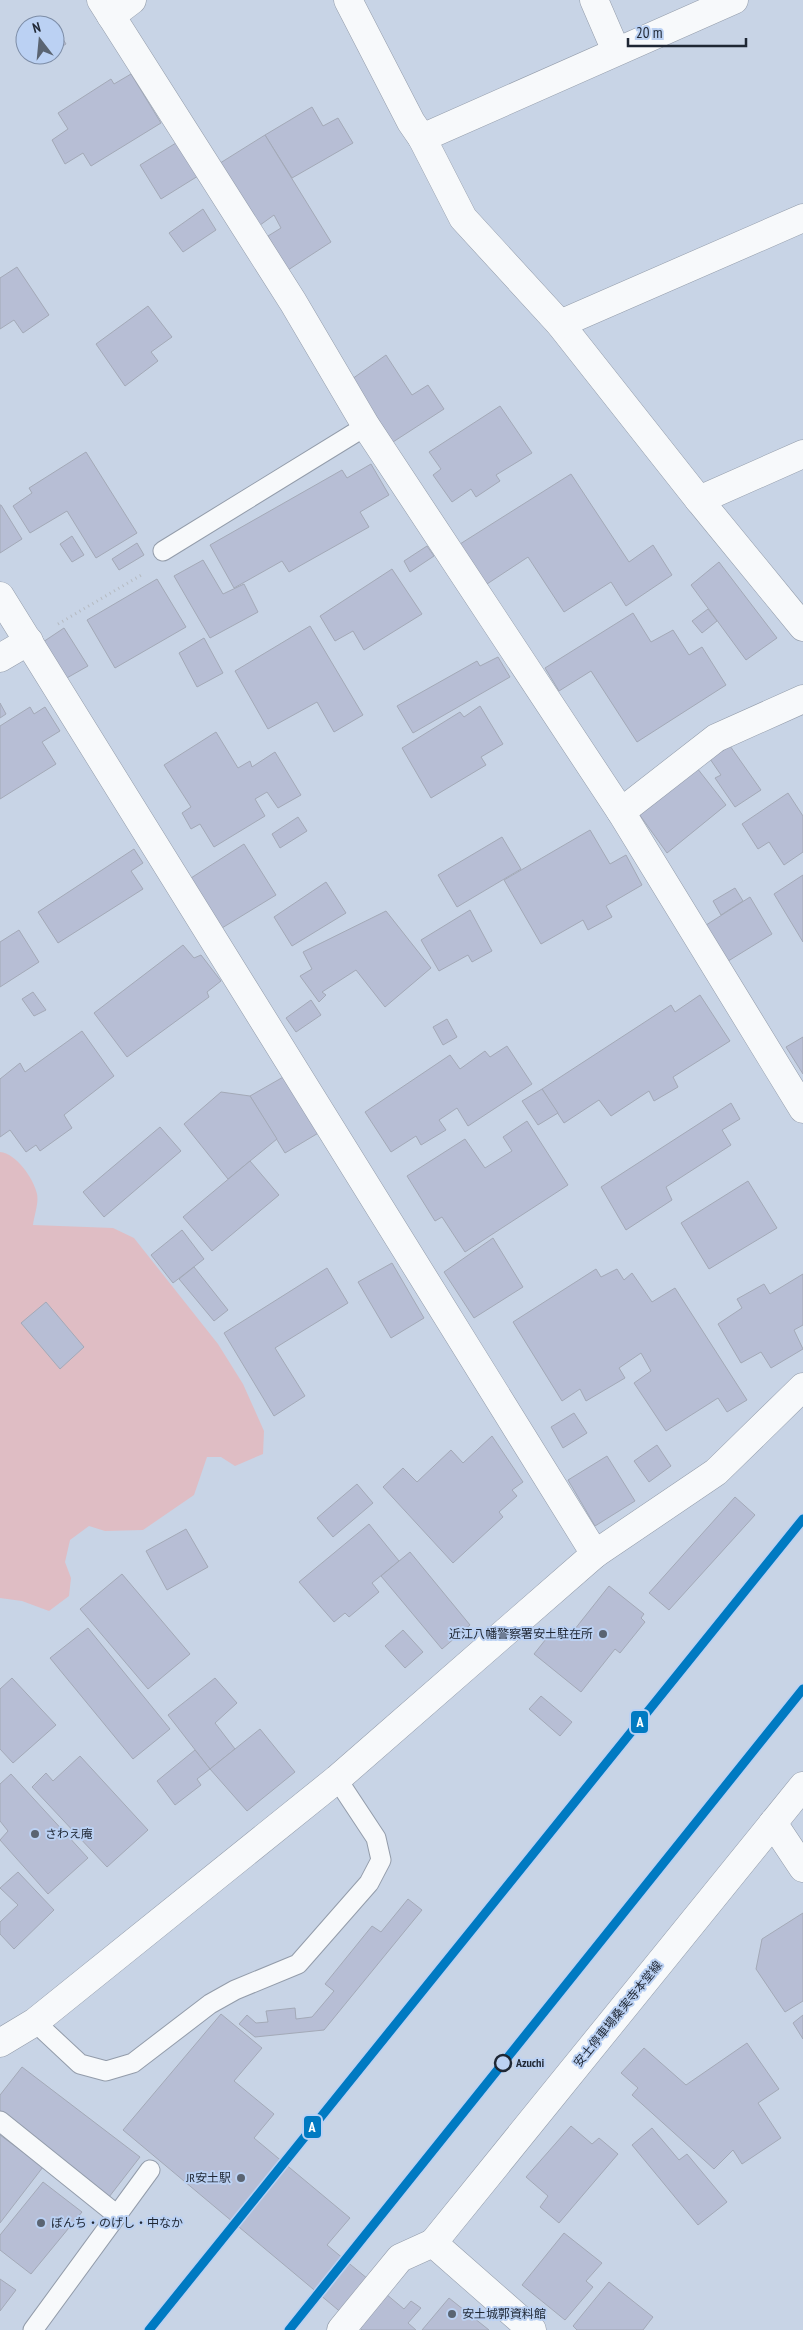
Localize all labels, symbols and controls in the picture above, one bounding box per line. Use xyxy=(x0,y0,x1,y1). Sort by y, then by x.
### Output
north arrow xyxy=(15,15,65,65)
scale bar xyxy=(628,15,746,47)
text: N xyxy=(30,18,43,37)
text: 20 m xyxy=(636,23,662,42)
place label: 近江八幡警察署安土駐在所 xyxy=(449,1626,593,1641)
marker: 近江八幡警察署安土駐在所 xyxy=(597,1628,609,1640)
line badge: A xyxy=(630,1710,649,1734)
text: A xyxy=(635,1713,644,1731)
place label: さわえ庵 xyxy=(45,1826,93,1841)
marker: さわえ庵 xyxy=(29,1828,41,1840)
street label: 安土停車場桑実寺本堂線 xyxy=(570,1958,665,2070)
marker: Azuchi xyxy=(494,2054,512,2072)
place label: Azuchi xyxy=(515,2055,544,2070)
line badge: A xyxy=(303,2115,322,2139)
text: A xyxy=(307,2118,316,2136)
place label: JR安土駅 xyxy=(185,2170,231,2185)
marker: JR安土駅 xyxy=(235,2172,247,2184)
place label: ぼんち・のげし・中なか xyxy=(51,2215,183,2230)
marker: ぼんち・のげし・中なか xyxy=(35,2217,47,2229)
place label: 安土城郭資料館 xyxy=(462,2306,546,2321)
marker: 安土城郭資料館 xyxy=(446,2308,458,2320)

